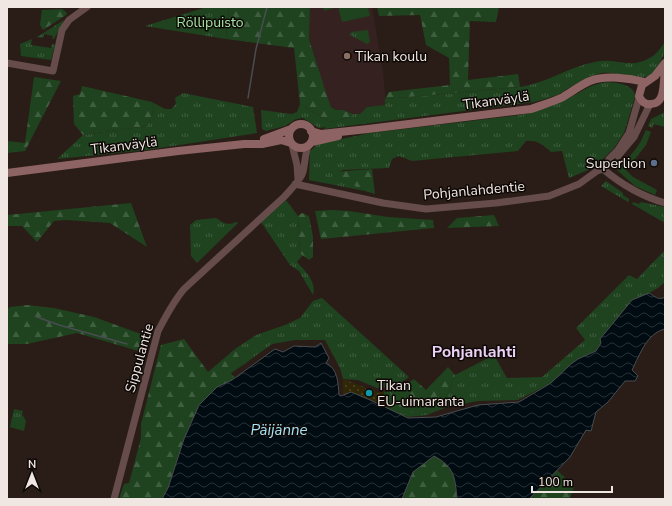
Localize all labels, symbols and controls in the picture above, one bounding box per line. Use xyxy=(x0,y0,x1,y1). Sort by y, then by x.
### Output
park label: Röllipuisto xyxy=(176,13,244,32)
place label: Tikan koulu xyxy=(355,47,427,66)
marker: Tikan koulu xyxy=(342,51,352,61)
street label: Tikanväylä xyxy=(462,86,531,115)
street label: Tikanväylä xyxy=(90,132,159,159)
place label: Superlion xyxy=(586,154,646,173)
marker: Superlion xyxy=(649,158,659,168)
street label: Pohjanlahdentie xyxy=(423,177,525,204)
street label: Sippulantie xyxy=(121,321,158,395)
district label: Pohjanlahti xyxy=(432,341,516,363)
place label: Tikan EU-uimaranta xyxy=(377,376,464,411)
marker: Tikan EU-uimaranta xyxy=(364,388,374,398)
water label: Päijänne xyxy=(250,420,308,440)
north arrow xyxy=(12,454,52,494)
text: N xyxy=(28,457,36,472)
scale bar xyxy=(532,468,612,494)
text: 100 m xyxy=(538,474,573,490)

